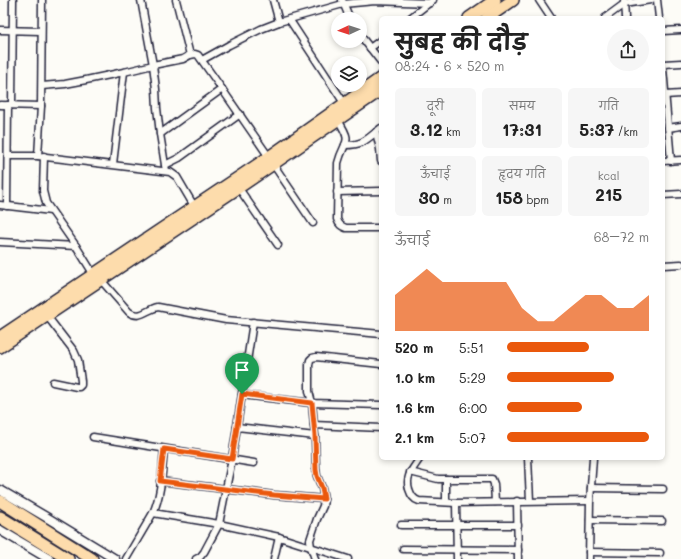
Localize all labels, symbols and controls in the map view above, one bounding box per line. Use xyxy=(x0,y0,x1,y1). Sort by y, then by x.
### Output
north arrow xyxy=(331,12,367,48)
map controls xyxy=(331,12,367,92)
text: सुबह की दौड़ xyxy=(395,27,527,56)
button: share xyxy=(607,29,649,71)
button: layers xyxy=(331,56,367,92)
text: 08:24 · 6 × 520 m xyxy=(395,57,504,74)
text: दूरी xyxy=(427,98,444,113)
text: समय xyxy=(509,98,535,113)
text: गति xyxy=(599,98,619,113)
text: 3.12 xyxy=(410,118,443,140)
text: 17:31 xyxy=(502,118,542,140)
text: 5:37 xyxy=(579,118,614,140)
text: km xyxy=(443,124,461,139)
text: /km xyxy=(614,124,638,139)
text: ऊँचाई xyxy=(421,166,450,181)
text: हृदय गति xyxy=(498,166,546,181)
text: kcal xyxy=(598,168,620,183)
text: 215 xyxy=(595,183,622,205)
text: 30 xyxy=(419,186,440,208)
text: 158 xyxy=(495,186,523,208)
text: m xyxy=(440,192,452,207)
text: bpm xyxy=(523,192,549,207)
text: 68–72 m xyxy=(594,228,649,245)
text: ऊँचाई xyxy=(395,231,430,248)
text: 520 m xyxy=(395,339,433,356)
text: 5:51 xyxy=(459,339,484,356)
pin xyxy=(225,353,259,394)
icon: arrive xyxy=(231,359,253,381)
text: 1.0 km xyxy=(395,369,435,386)
text: 5:29 xyxy=(459,369,486,386)
text: 1.6 km xyxy=(395,399,435,416)
text: 6:00 xyxy=(459,399,487,416)
text: 2.1 km xyxy=(395,429,434,446)
text: 5:07 xyxy=(459,429,486,446)

